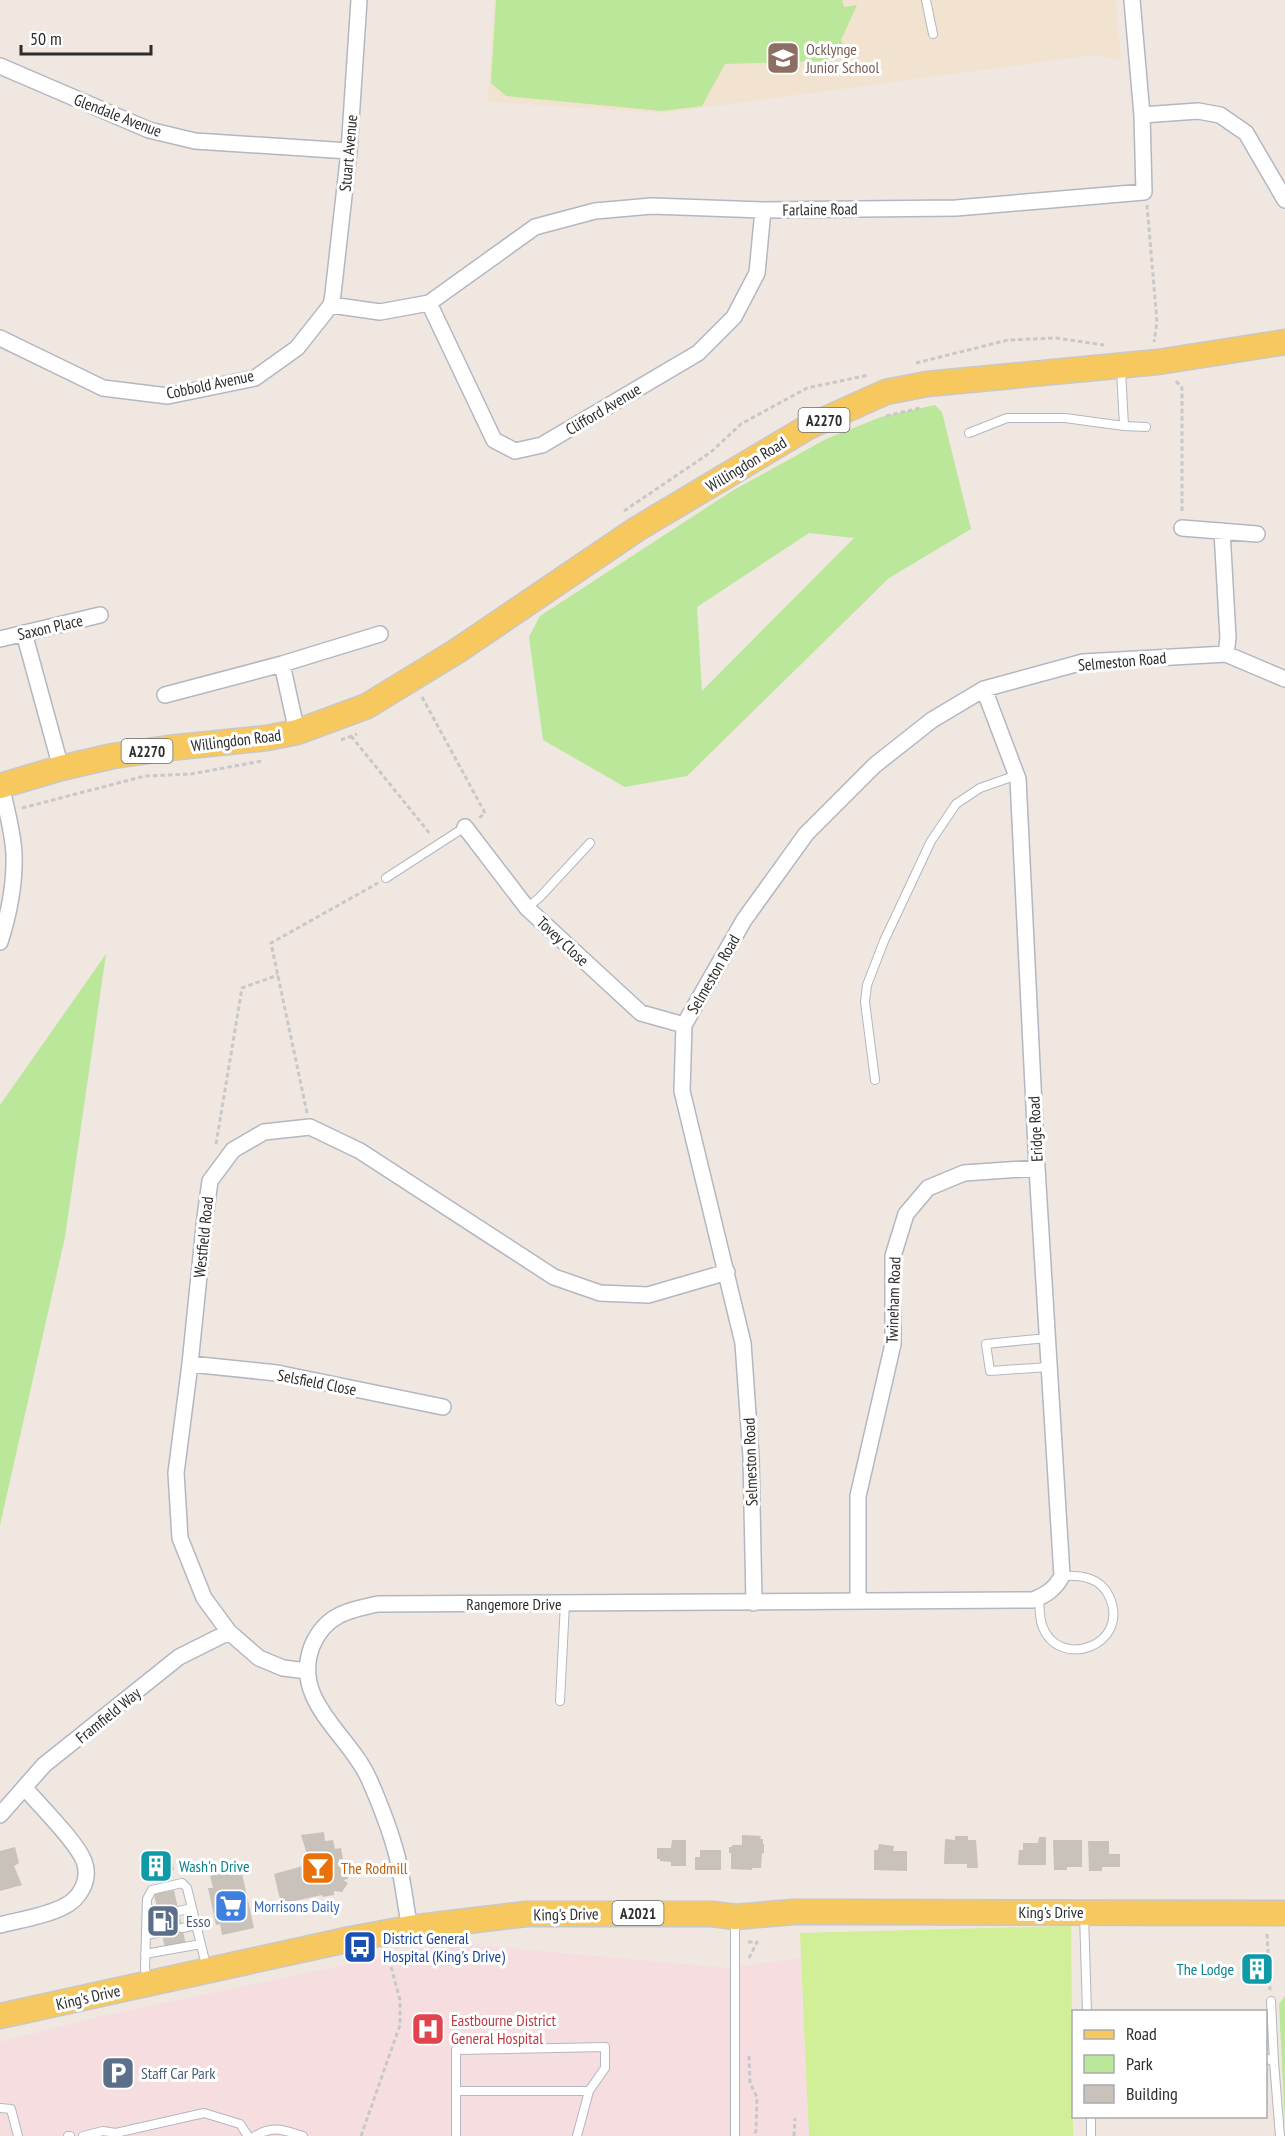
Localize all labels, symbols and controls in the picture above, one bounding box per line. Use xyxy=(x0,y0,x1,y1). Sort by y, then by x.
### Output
scale bar xyxy=(21,18,152,56)
text: 50 m xyxy=(30,27,62,50)
place label: Ocklynge Junior School xyxy=(805,39,879,77)
school or university icon: Ocklynge Junior School xyxy=(765,40,801,76)
street label: Glendale Avenue xyxy=(71,89,165,141)
street label: Stuart Avenue xyxy=(335,114,361,192)
street label: Farlaine Road xyxy=(782,198,858,220)
street label: Cobbold Avenue xyxy=(165,365,255,403)
street label: Clifford Avenue xyxy=(562,379,644,439)
road number: A2270 xyxy=(798,408,850,432)
street label: Willingdon Road xyxy=(702,432,790,496)
street label: Saxon Place xyxy=(15,610,85,644)
street label: Selmeston Road xyxy=(1077,647,1167,675)
street label: Willingdon Road xyxy=(190,725,282,755)
road number: A2270 xyxy=(122,739,172,763)
street label: Tovey Close xyxy=(533,912,593,970)
street label: Selmeston Road xyxy=(682,931,744,1017)
street label: Eridge Road xyxy=(1023,1096,1047,1162)
street label: Westfield Road xyxy=(189,1195,217,1279)
street label: Twineham Road xyxy=(881,1256,905,1344)
street label: Selsfield Close xyxy=(276,1365,358,1399)
street label: Selmeston Road xyxy=(738,1417,762,1507)
street label: Rangemore Drive xyxy=(466,1594,562,1614)
street label: Framfield Way xyxy=(71,1683,145,1747)
building icon: Wash'n Drive xyxy=(138,1848,174,1884)
bar icon: The Rodmill xyxy=(300,1850,336,1886)
place label: Wash'n Drive xyxy=(179,1856,250,1876)
place label: The Rodmill xyxy=(341,1858,408,1878)
supermarket icon: Morrisons Daily xyxy=(213,1888,249,1924)
place label: Morrisons Daily xyxy=(254,1896,340,1916)
road number: A2021 xyxy=(612,1901,664,1925)
street label: King's Drive xyxy=(1018,1902,1084,1922)
fuel station icon: Esso xyxy=(145,1903,181,1939)
street label: King's Drive xyxy=(533,1903,599,1925)
place label: Esso xyxy=(186,1911,211,1931)
place label: District General Hospital (King's Drive) xyxy=(383,1928,505,1966)
bus stop icon: District General Hospital (King's Drive) xyxy=(342,1929,378,1965)
building icon: The Lodge xyxy=(1239,1951,1275,1987)
place label: The Lodge xyxy=(1177,1959,1234,1979)
street label: King's Drive xyxy=(54,1980,122,2014)
place label: Eastbourne District General Hospital xyxy=(451,2010,557,2048)
legend xyxy=(1072,2010,1267,2118)
hospital icon: Eastbourne District General Hospital xyxy=(410,2011,446,2047)
text: Road xyxy=(1126,2022,1157,2045)
text: Park xyxy=(1126,2052,1153,2075)
parking icon: Staff Car Park xyxy=(100,2055,136,2091)
place label: Staff Car Park xyxy=(141,2063,216,2083)
text: Building xyxy=(1126,2082,1178,2105)

